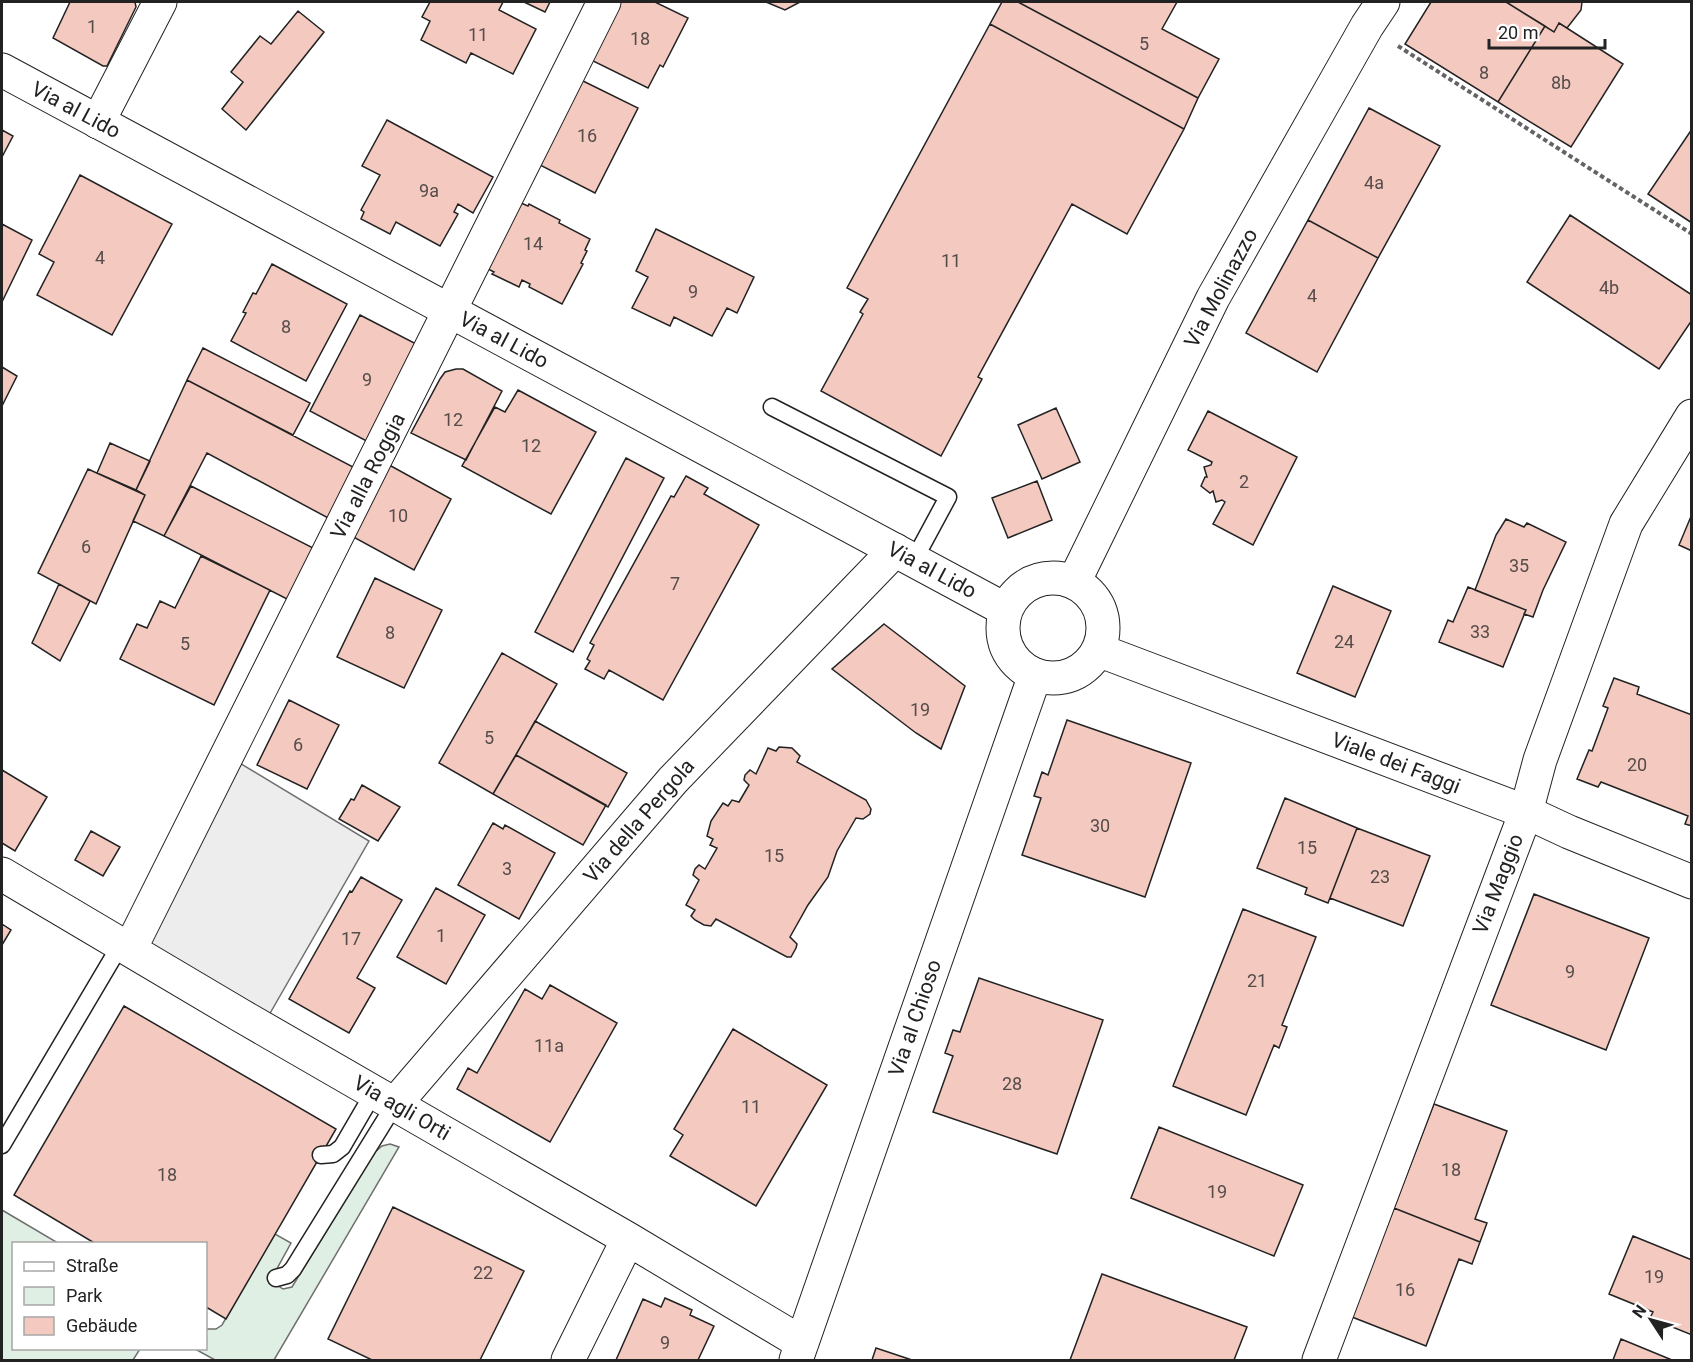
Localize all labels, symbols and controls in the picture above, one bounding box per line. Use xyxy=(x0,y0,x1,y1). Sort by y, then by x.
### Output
scale bar xyxy=(1489,12,1604,50)
house number: 1 xyxy=(87,16,97,37)
text: 20 m xyxy=(1498,22,1538,43)
house number: 11 xyxy=(468,24,488,45)
house number: 18 xyxy=(630,28,650,49)
house number: 5 xyxy=(1139,33,1149,54)
house number: 8 xyxy=(1479,62,1489,83)
house number: 8b xyxy=(1551,72,1571,93)
street label: Via al Lido xyxy=(28,77,125,143)
house number: 16 xyxy=(577,125,597,146)
house number: 4a xyxy=(1364,172,1384,193)
house number: 9a xyxy=(419,180,439,201)
street label: Via Molinazzo xyxy=(1180,224,1262,352)
house number: 14 xyxy=(523,233,543,254)
house number: 4 xyxy=(95,247,105,268)
house number: 11 xyxy=(941,250,961,271)
house number: 4b xyxy=(1599,277,1619,298)
house number: 9 xyxy=(688,281,698,302)
house number: 4 xyxy=(1307,285,1317,306)
street label: Via al Lido xyxy=(456,307,553,373)
house number: 8 xyxy=(281,316,291,337)
house number: 9 xyxy=(362,369,372,390)
street label: Via alla Roggia xyxy=(326,409,410,543)
house number: 12 xyxy=(443,409,463,430)
house number: 12 xyxy=(521,435,541,456)
house number: 2 xyxy=(1239,471,1249,492)
house number: 10 xyxy=(388,505,408,526)
house number: 6 xyxy=(81,536,91,557)
street label: Via al Lido xyxy=(884,537,981,603)
house number: 35 xyxy=(1509,555,1529,576)
house number: 7 xyxy=(670,573,680,594)
house number: 33 xyxy=(1470,621,1490,642)
house number: 8 xyxy=(385,622,395,643)
house number: 24 xyxy=(1334,631,1354,652)
house number: 5 xyxy=(180,633,190,654)
house number: 19 xyxy=(910,699,930,720)
house number: 5 xyxy=(484,727,494,748)
street label: Viale dei Faggi xyxy=(1328,727,1464,799)
house number: 6 xyxy=(293,734,303,755)
street label: Via della Pergola xyxy=(579,754,699,888)
house number: 20 xyxy=(1627,754,1647,775)
house number: 30 xyxy=(1090,815,1110,836)
street label: Via Maggio xyxy=(1468,830,1528,938)
house number: 15 xyxy=(1297,837,1317,858)
house number: 15 xyxy=(764,845,784,866)
house number: 3 xyxy=(502,858,512,879)
house number: 23 xyxy=(1370,866,1390,887)
house number: 1 xyxy=(436,925,446,946)
house number: 17 xyxy=(341,928,361,949)
street label: Via al Chioso xyxy=(884,956,946,1080)
house number: 9 xyxy=(1565,961,1575,982)
house number: 21 xyxy=(1247,970,1267,991)
house number: 11a xyxy=(534,1035,564,1056)
street label: Via agli Orti xyxy=(349,1071,455,1145)
house number: 28 xyxy=(1002,1073,1022,1094)
house number: 11 xyxy=(741,1096,761,1117)
house number: 18 xyxy=(1441,1159,1461,1180)
house number: 18 xyxy=(157,1164,177,1185)
house number: 19 xyxy=(1207,1181,1227,1202)
legend xyxy=(12,1242,207,1350)
text: Straße xyxy=(66,1255,118,1276)
house number: 22 xyxy=(473,1262,493,1283)
house number: 19 xyxy=(1644,1266,1664,1287)
house number: 16 xyxy=(1395,1279,1415,1300)
text: Park xyxy=(66,1285,103,1306)
north arrow xyxy=(1621,1290,1681,1350)
text: N xyxy=(1628,1301,1650,1322)
text: Gebäude xyxy=(66,1315,137,1336)
house number: 9 xyxy=(660,1332,670,1353)

